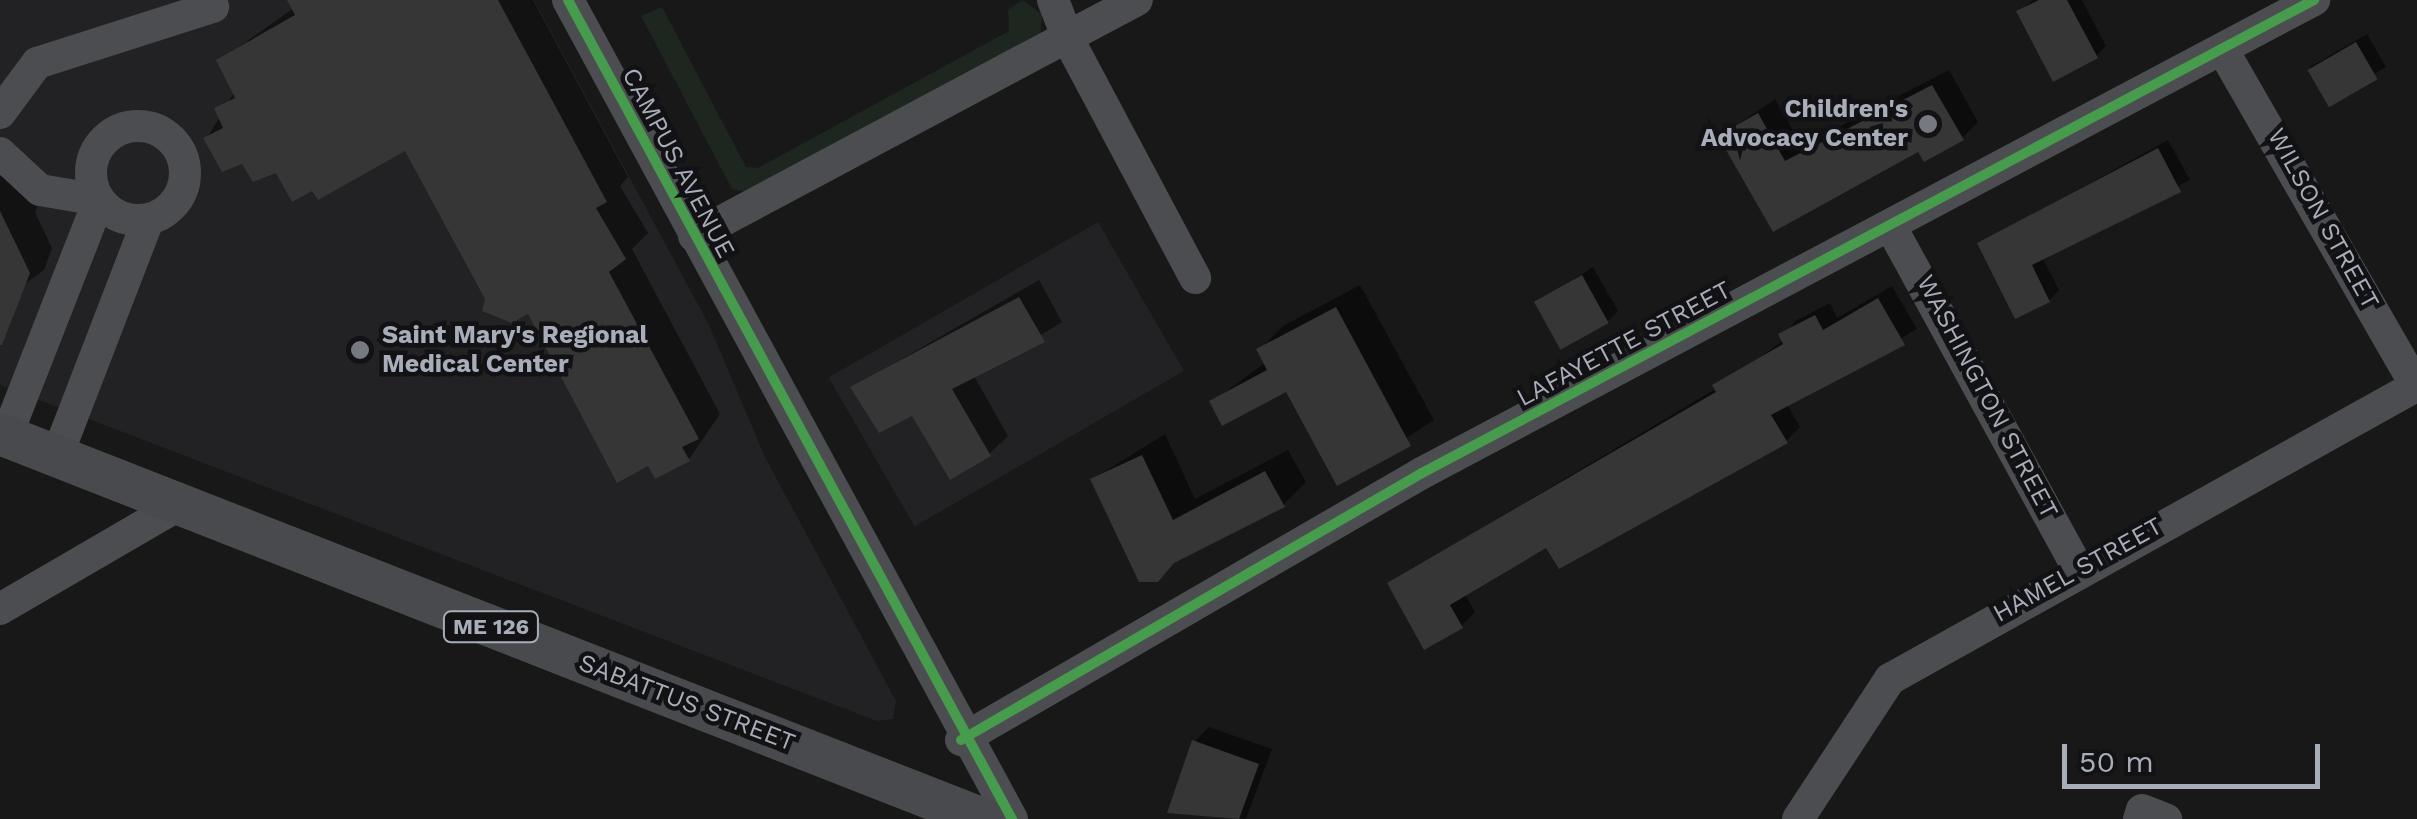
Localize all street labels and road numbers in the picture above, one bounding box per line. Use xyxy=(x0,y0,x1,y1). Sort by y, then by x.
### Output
street label: CAMPUS AVENUE xyxy=(615,63,741,263)
street label: WILSON STREET xyxy=(2261,123,2385,315)
street label: WASHINGTON STREET xyxy=(1910,270,2064,524)
street label: LAFAYETTE STREET xyxy=(1512,275,1736,413)
street label: HAMEL STREET xyxy=(1988,511,2168,629)
road number: ME 126 xyxy=(441,610,541,644)
street label: SABATTUS STREET xyxy=(575,648,799,758)

